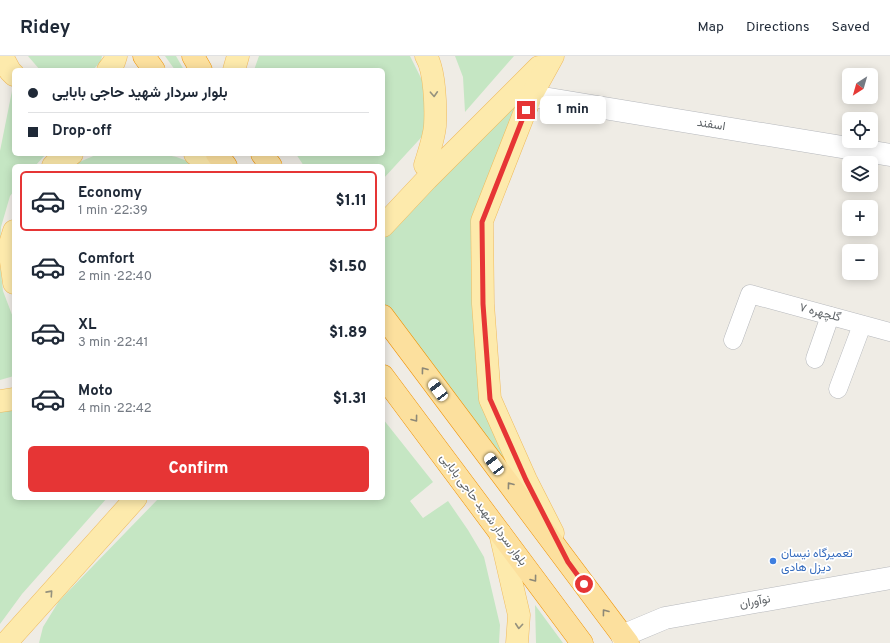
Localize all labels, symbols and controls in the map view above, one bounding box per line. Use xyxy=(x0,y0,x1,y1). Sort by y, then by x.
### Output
text: Ridey xyxy=(20,16,70,40)
text: Map xyxy=(698,19,724,36)
text: Directions xyxy=(746,19,810,36)
text: Saved xyxy=(832,19,870,36)
north arrow xyxy=(842,68,878,104)
map controls xyxy=(842,68,878,280)
text: بلوار سردار شهید حاجی بابایی xyxy=(52,84,228,103)
one-way arrow xyxy=(430,91,439,97)
callout: 1 min xyxy=(540,96,606,124)
route end xyxy=(517,101,535,119)
text: 1 min xyxy=(557,102,589,118)
button: locate xyxy=(842,112,878,148)
street label: اسفند xyxy=(696,115,726,135)
text: Drop-off xyxy=(52,122,112,141)
button: layers xyxy=(842,156,878,192)
icon: car xyxy=(30,183,66,219)
text: Economy xyxy=(78,184,142,203)
text: $1.11 xyxy=(336,192,367,211)
button: + xyxy=(842,200,878,236)
text: 1 min · 22:39 xyxy=(78,203,148,219)
button: − xyxy=(842,244,878,280)
icon: car xyxy=(30,249,66,285)
text: Comfort xyxy=(78,250,135,269)
text: $1.50 xyxy=(329,258,367,277)
text: 2 min · 22:40 xyxy=(78,269,152,285)
street label: گلچهره ۷ xyxy=(797,300,843,326)
icon: car xyxy=(30,315,66,351)
text: XL xyxy=(78,316,96,335)
text: $1.89 xyxy=(329,324,367,343)
text: 3 min · 22:41 xyxy=(78,335,148,351)
one-way arrow xyxy=(421,367,428,374)
car xyxy=(426,377,450,403)
icon: car xyxy=(30,381,66,417)
text: Moto xyxy=(78,382,113,401)
text: $1.31 xyxy=(333,390,367,409)
text: 4 min · 22:42 xyxy=(78,401,152,417)
one-way arrow xyxy=(410,414,417,421)
button: Confirm xyxy=(28,446,369,492)
street label: بلوار سردار شهید حاجی بابایی xyxy=(436,451,530,569)
car xyxy=(482,451,506,477)
one-way arrow xyxy=(508,483,515,490)
place label: تعمیرگاه نیسان دیزل هادی xyxy=(781,546,853,576)
marker: تعمیرگاه نیسان دیزل هادی xyxy=(768,556,778,566)
one-way arrow xyxy=(530,575,537,582)
route start xyxy=(575,575,593,593)
one-way arrow xyxy=(45,590,52,597)
street label: نوآوران xyxy=(738,591,772,613)
one-way arrow xyxy=(602,609,609,616)
one-way arrow xyxy=(514,623,523,629)

